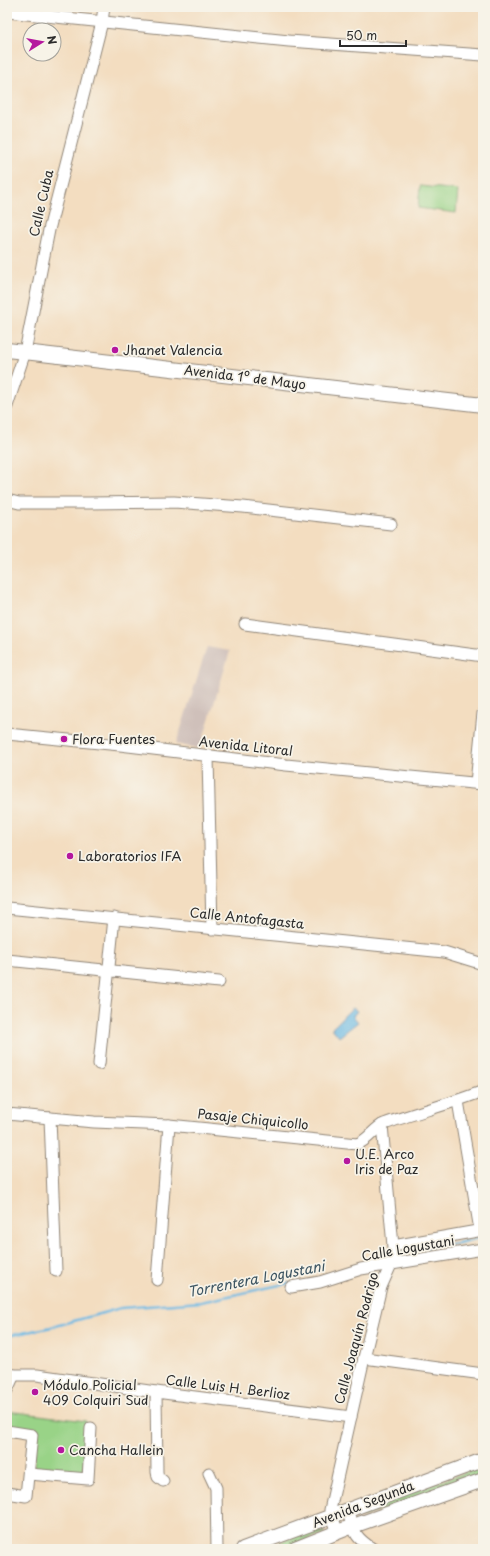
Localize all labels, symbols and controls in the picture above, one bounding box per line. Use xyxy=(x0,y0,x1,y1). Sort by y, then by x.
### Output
north arrow xyxy=(22,22,62,62)
scale bar xyxy=(340,22,406,48)
text: 50 m xyxy=(346,26,377,44)
text: N xyxy=(43,34,62,46)
street label: Calle Cuba xyxy=(24,167,58,238)
place label: Jhanet Valencia xyxy=(123,340,223,359)
marker: Jhanet Valencia xyxy=(110,345,120,355)
street label: Avenida 1º de Mayo xyxy=(183,360,307,393)
place label: Flora Fuentes xyxy=(72,729,155,748)
street label: Avenida Litoral xyxy=(198,731,294,760)
marker: Flora Fuentes xyxy=(59,734,69,744)
place label: Laboratorios IFA xyxy=(78,846,181,865)
marker: Laboratorios IFA xyxy=(65,851,75,861)
street label: Calle Antofagasta xyxy=(189,902,306,933)
street label: Pasaje Chiquicollo xyxy=(197,1103,310,1134)
place label: U.E. Arco Iris de Paz xyxy=(355,1144,418,1178)
marker: U.E. Arco Iris de Paz xyxy=(342,1156,352,1166)
street label: Calle Logustani xyxy=(360,1230,456,1265)
water label: Torrentera Logustani xyxy=(186,1255,328,1302)
street label: Calle Joaquín Rodrigo xyxy=(329,1270,382,1406)
street label: Calle Luis H. Berlioz xyxy=(165,1369,292,1404)
place label: Módulo Policial 409 Colquiri Sud xyxy=(43,1375,149,1409)
marker: Módulo Policial 409 Colquiri Sud xyxy=(30,1387,40,1397)
place label: Cancha Hallein xyxy=(69,1440,164,1459)
marker: Cancha Hallein xyxy=(56,1445,66,1455)
street label: Avenida Segunda xyxy=(309,1475,416,1532)

